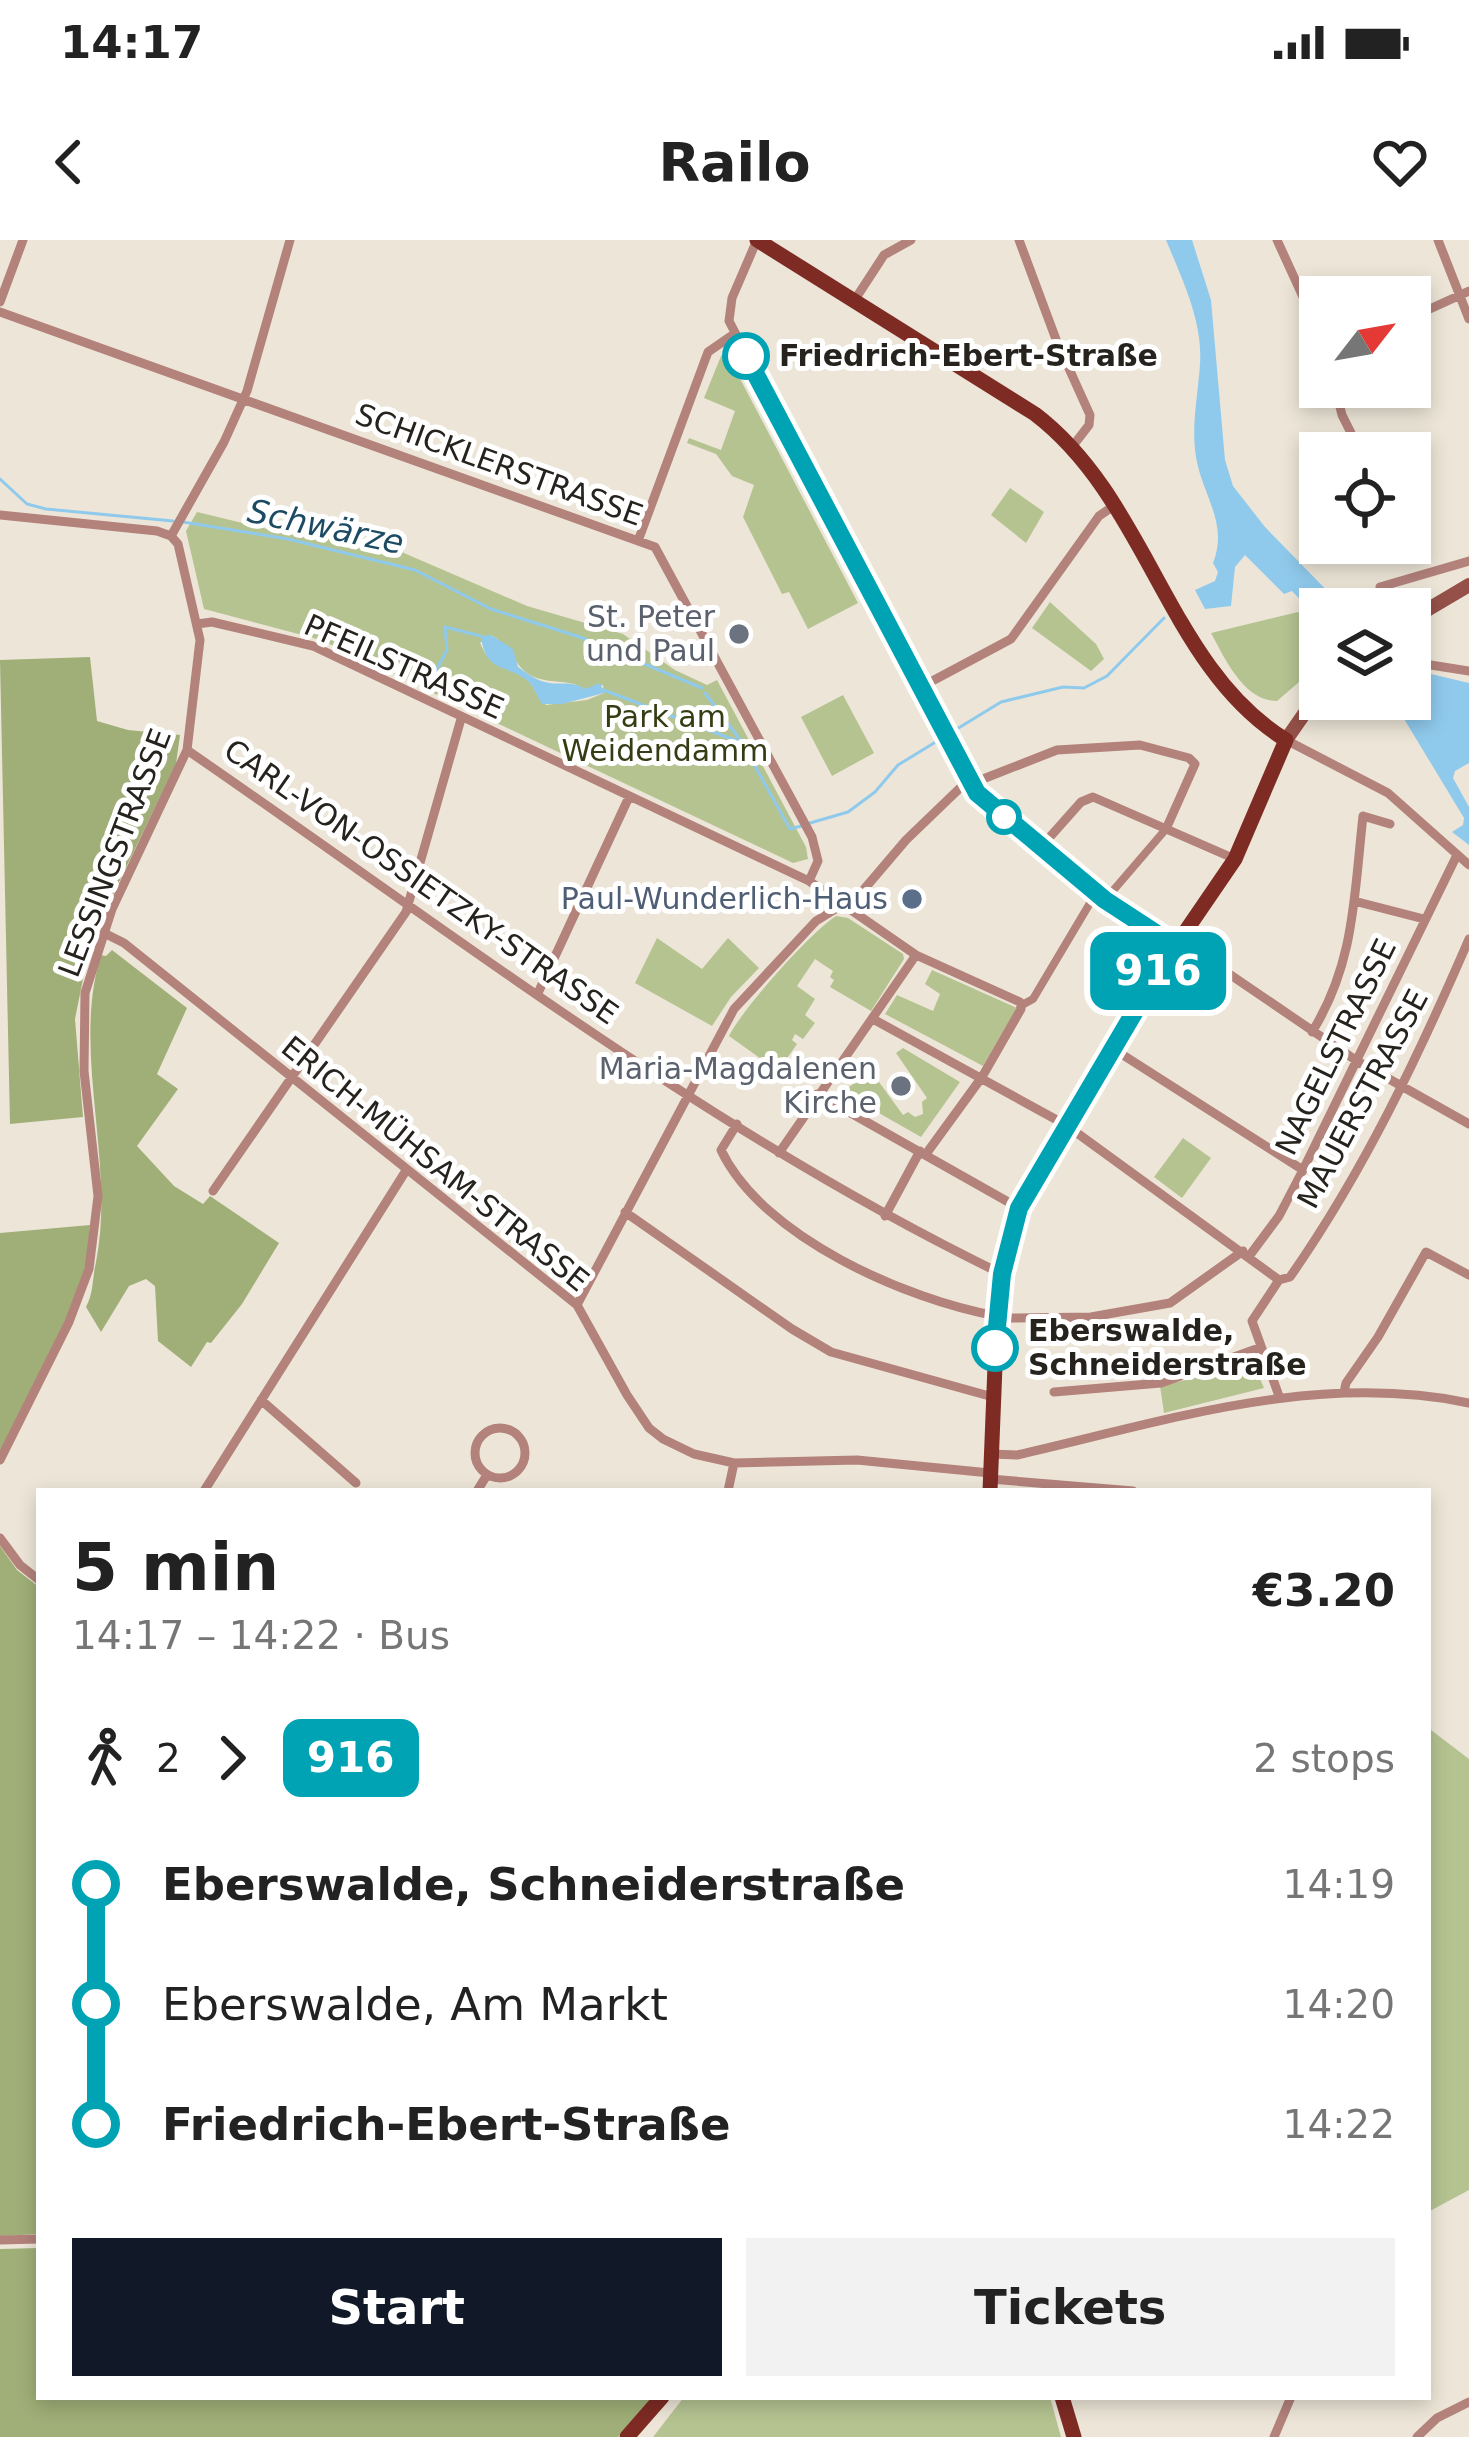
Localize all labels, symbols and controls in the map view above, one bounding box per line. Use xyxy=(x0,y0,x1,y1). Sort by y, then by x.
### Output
text: 14:17 xyxy=(60,16,203,69)
icon: back xyxy=(36,129,102,195)
icon: heart xyxy=(1367,129,1433,195)
text: Railo xyxy=(658,131,811,194)
north arrow xyxy=(1299,276,1431,408)
map controls xyxy=(1299,276,1431,720)
marker: Friedrich-Ebert-Straße xyxy=(724,334,768,378)
place label: Friedrich-Ebert-Straße xyxy=(779,338,1158,373)
street label: SCHICKLERSTRASSE xyxy=(351,396,648,533)
button: locate xyxy=(1299,432,1431,564)
water label: Schwärze xyxy=(244,491,407,562)
button: layers xyxy=(1299,588,1431,720)
place label: St. Peter und Paul xyxy=(586,599,716,668)
street label: PFEILSTRASSE xyxy=(299,607,509,726)
marker: St. Peter und Paul xyxy=(726,621,752,647)
park label: Park am Weidendamm xyxy=(561,699,769,768)
street label: LESSINGSTRASSE xyxy=(51,724,178,982)
street label: CARL-VON-OSSIETZKY-STRASSE xyxy=(218,732,625,1031)
unlabelled marker xyxy=(988,801,1020,833)
place label: Paul-Wunderlich-Haus xyxy=(561,881,888,916)
marker: Paul-Wunderlich-Haus xyxy=(899,886,925,912)
line badge: 916 xyxy=(1089,932,1227,1010)
street label: NAGELSTRASSE xyxy=(1268,933,1403,1160)
text: 916 xyxy=(1114,946,1202,995)
street label: MAUERSTRASSE xyxy=(1290,983,1435,1214)
street label: ERICH-MÜHSAM-STRASSE xyxy=(275,1029,596,1298)
place label: Maria-Magdalenen Kirche xyxy=(599,1051,877,1120)
marker: Maria-Magdalenen Kirche xyxy=(888,1073,914,1099)
place label: Eberswalde, Schneiderstraße xyxy=(1028,1313,1307,1382)
marker: Eberswalde, Schneiderstraße xyxy=(973,1326,1017,1370)
text: 5 min xyxy=(72,1529,279,1606)
text: €3.20 xyxy=(1253,1564,1395,1617)
text: 14:17 – 14:22 · Bus xyxy=(72,1613,450,1658)
icon: walk xyxy=(72,1725,138,1791)
icon: forward xyxy=(199,1725,265,1791)
text: 916 xyxy=(307,1733,395,1782)
text: 2 xyxy=(156,1736,181,1781)
text: 2 stops xyxy=(1253,1736,1395,1781)
text: Eberswalde, Schneiderstraße xyxy=(162,1858,905,1911)
text: 14:19 xyxy=(1283,1862,1395,1907)
text: Eberswalde, Am Markt xyxy=(162,1978,668,2031)
text: 14:20 xyxy=(1283,1982,1395,2027)
text: Friedrich-Ebert-Straße xyxy=(162,2098,730,2151)
text: 14:22 xyxy=(1283,2102,1395,2147)
button: Start xyxy=(72,2238,722,2376)
button: Tickets xyxy=(746,2238,1395,2376)

